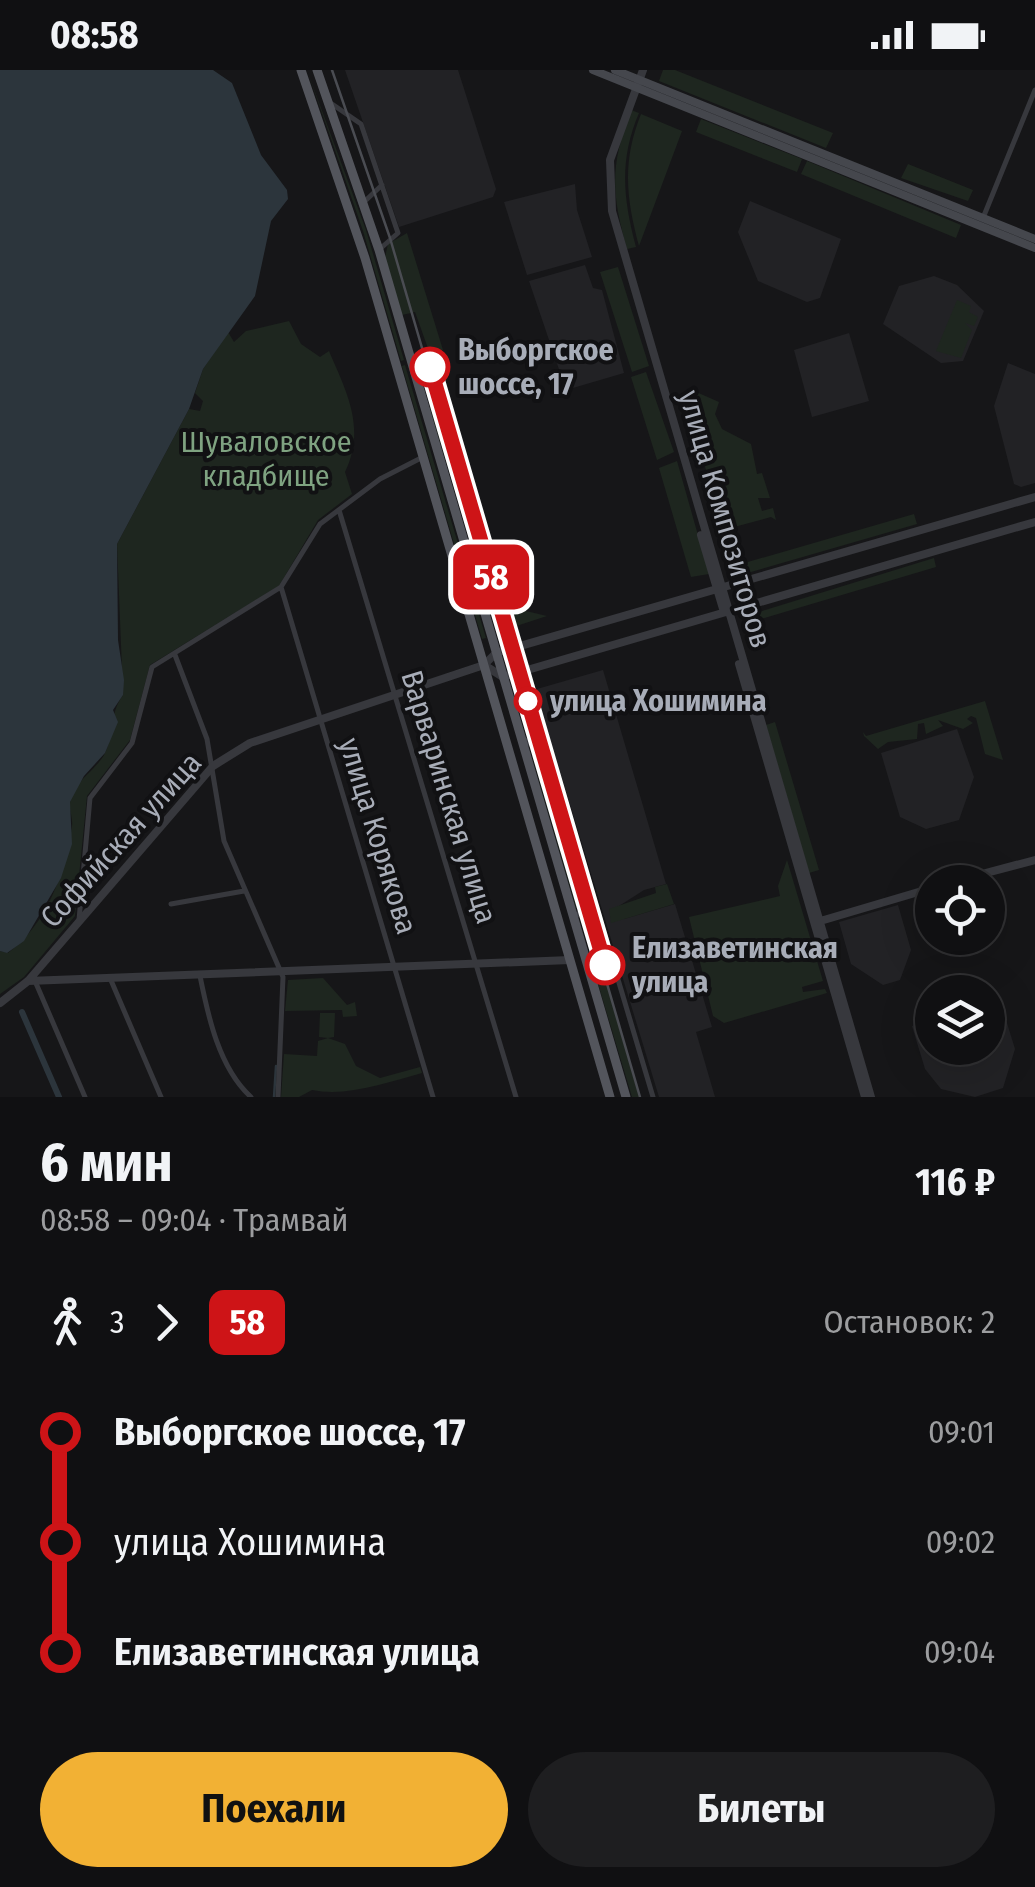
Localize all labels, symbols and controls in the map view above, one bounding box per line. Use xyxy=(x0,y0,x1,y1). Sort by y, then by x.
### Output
text: 08:58 xyxy=(50,12,139,58)
place label: Выборгское шоссе, 17 xyxy=(458,332,614,402)
marker: Выборгское шоссе, 17 xyxy=(411,348,449,386)
street label: улица Композиторов xyxy=(671,386,779,652)
park label: Шуваловское кладбище xyxy=(181,424,352,494)
line badge: 58 xyxy=(446,544,536,610)
text: 58 xyxy=(473,556,509,598)
street label: Варваринская улица xyxy=(393,666,505,928)
place label: улица Хошимина xyxy=(549,683,767,719)
marker: улица Хошимина xyxy=(515,688,541,714)
street label: улица Корякова xyxy=(331,734,425,938)
street label: Софийская улица xyxy=(33,745,209,935)
map controls xyxy=(915,865,1005,1065)
button: locate xyxy=(915,865,1005,955)
place label: Елизаветинская улица xyxy=(631,930,838,1000)
marker: Елизаветинская улица xyxy=(586,946,624,984)
button: layers xyxy=(915,975,1005,1065)
text: 6 мин xyxy=(40,1130,173,1196)
text: 116 ₽ xyxy=(915,1159,995,1205)
text: 08:58 – 09:04 · Трамвай xyxy=(40,1201,349,1239)
icon: walk xyxy=(40,1295,95,1350)
icon: forward xyxy=(139,1295,194,1350)
text: 58 xyxy=(229,1301,265,1343)
text: 3 xyxy=(110,1303,124,1341)
text: Остановок: 2 xyxy=(823,1303,995,1341)
text: Выборгское шоссе, 17 xyxy=(114,1409,466,1455)
text: 09:01 xyxy=(928,1413,995,1451)
text: улица Хошимина xyxy=(114,1519,386,1565)
text: 09:02 xyxy=(926,1523,995,1561)
text: Елизаветинская улица xyxy=(114,1629,480,1675)
text: 09:04 xyxy=(924,1633,995,1671)
button: Поехали xyxy=(40,1752,508,1867)
button: Билеты xyxy=(528,1752,995,1867)

